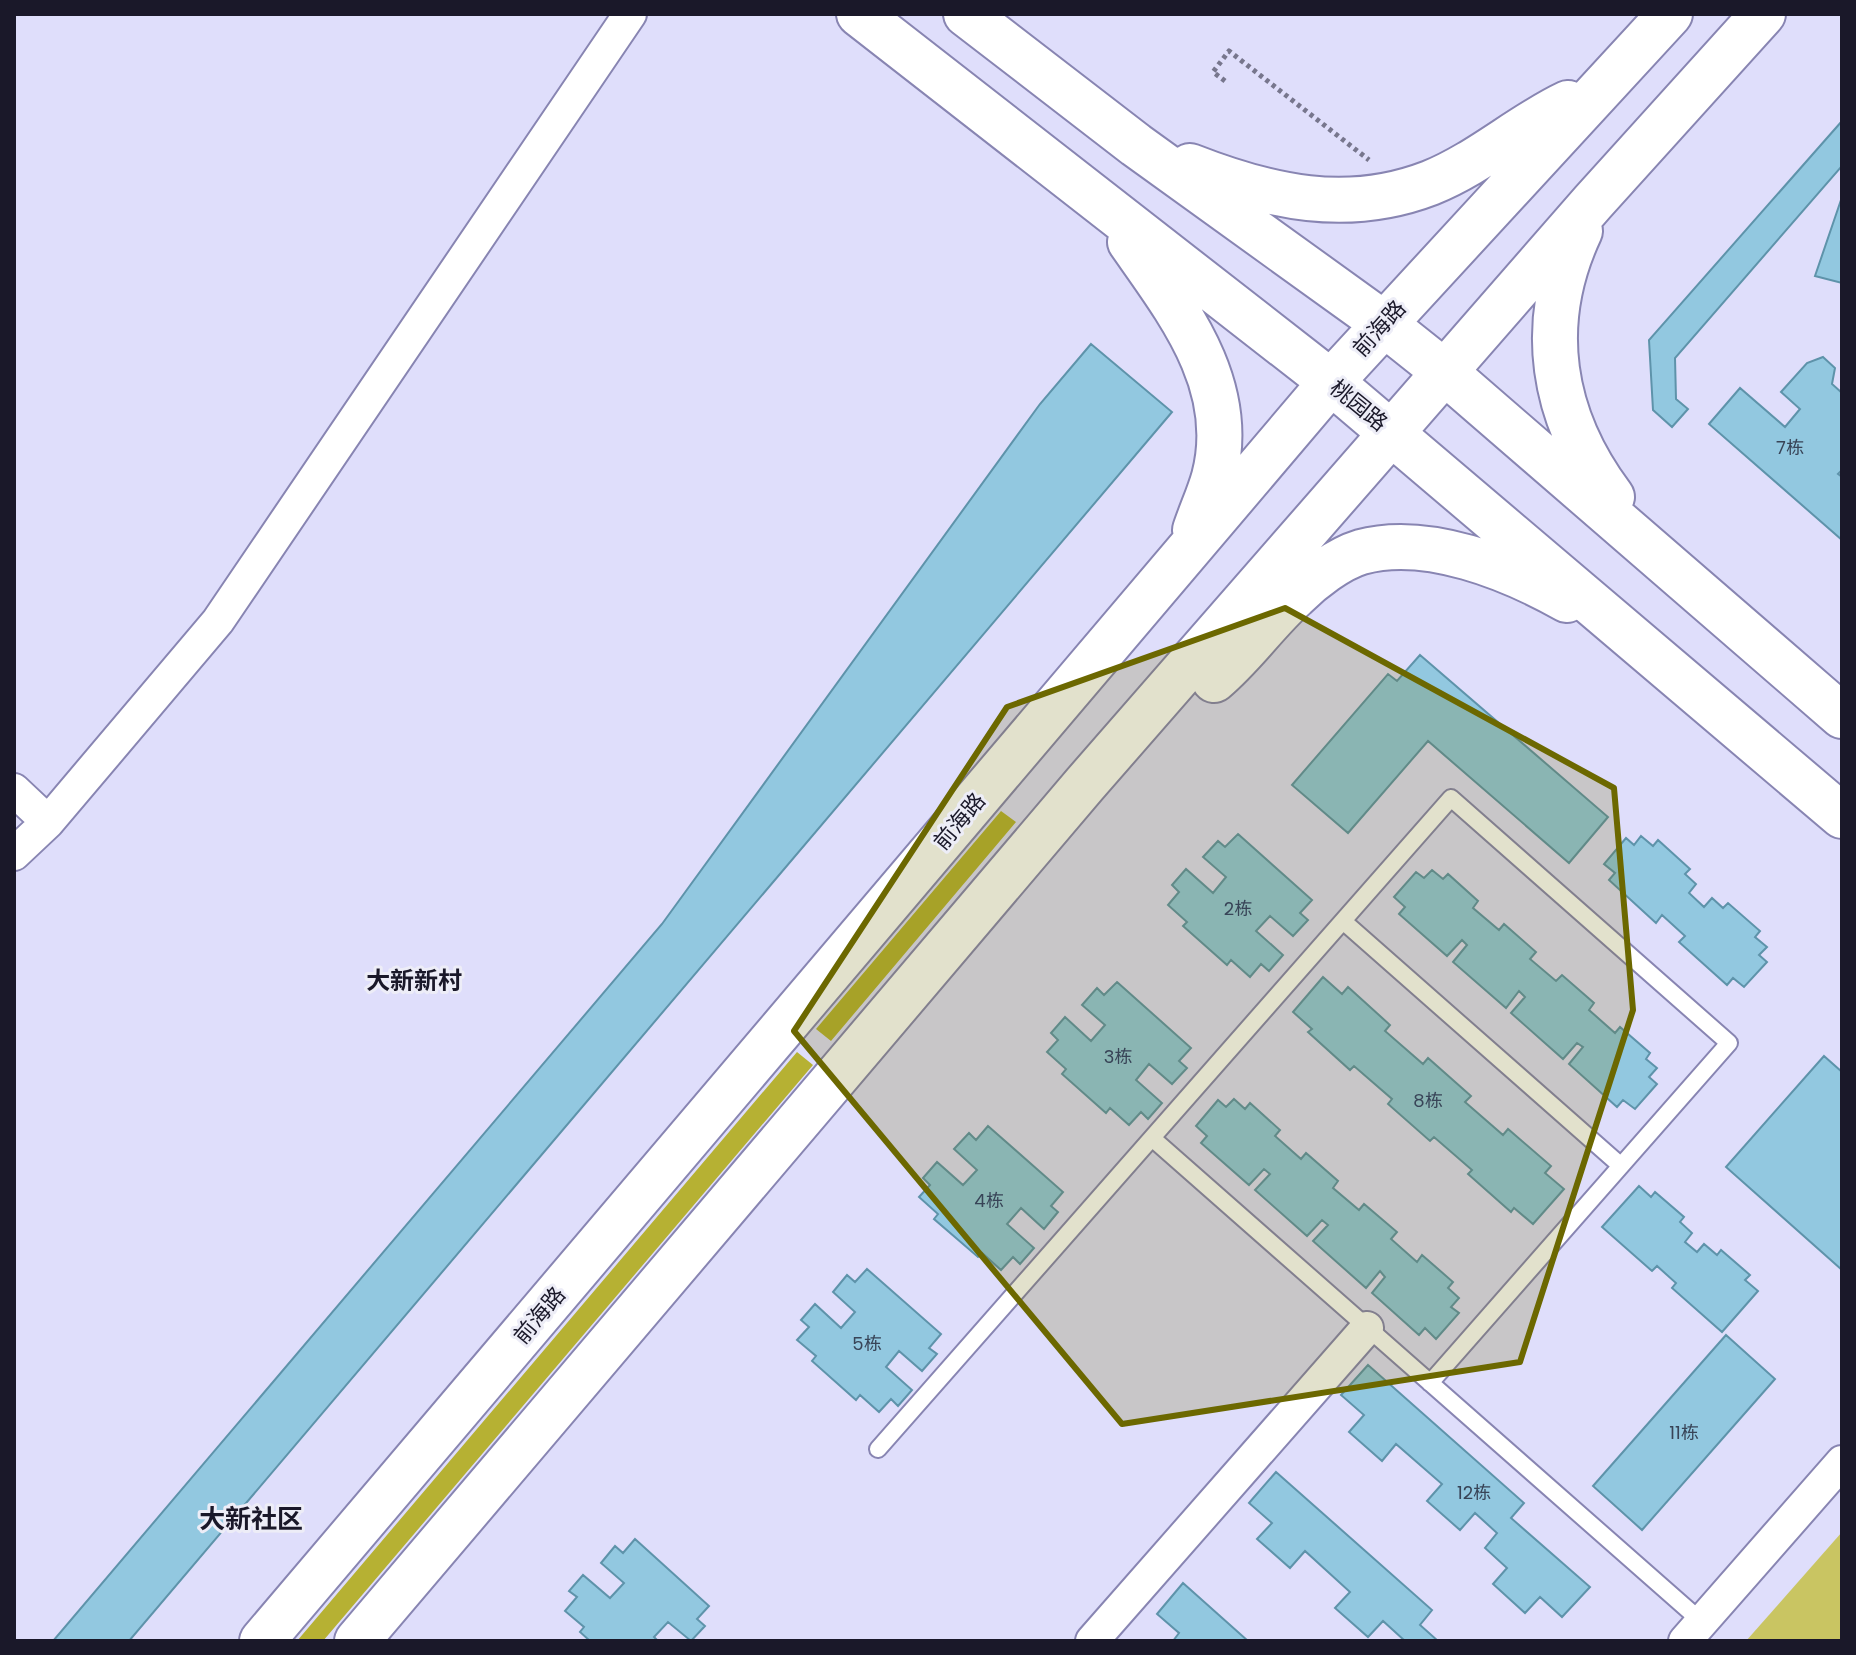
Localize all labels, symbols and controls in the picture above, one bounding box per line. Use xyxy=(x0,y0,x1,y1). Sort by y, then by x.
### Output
street label: 前海路 xyxy=(1346,293,1413,363)
street label: 桃园路 xyxy=(1323,373,1394,438)
house number: 7栋 xyxy=(1776,435,1804,460)
street label: 前海路 xyxy=(926,786,992,857)
house number: 2栋 xyxy=(1224,896,1252,921)
district label: 大新新村 xyxy=(366,964,462,997)
house number: 3栋 xyxy=(1104,1044,1132,1069)
house number: 8栋 xyxy=(1413,1088,1443,1113)
house number: 4栋 xyxy=(974,1188,1004,1213)
street label: 前海路 xyxy=(506,1280,572,1351)
house number: 5栋 xyxy=(852,1331,882,1356)
house number: 11栋 xyxy=(1669,1420,1699,1445)
house number: 12栋 xyxy=(1457,1480,1491,1505)
district label: 大新社区 xyxy=(199,1501,303,1537)

